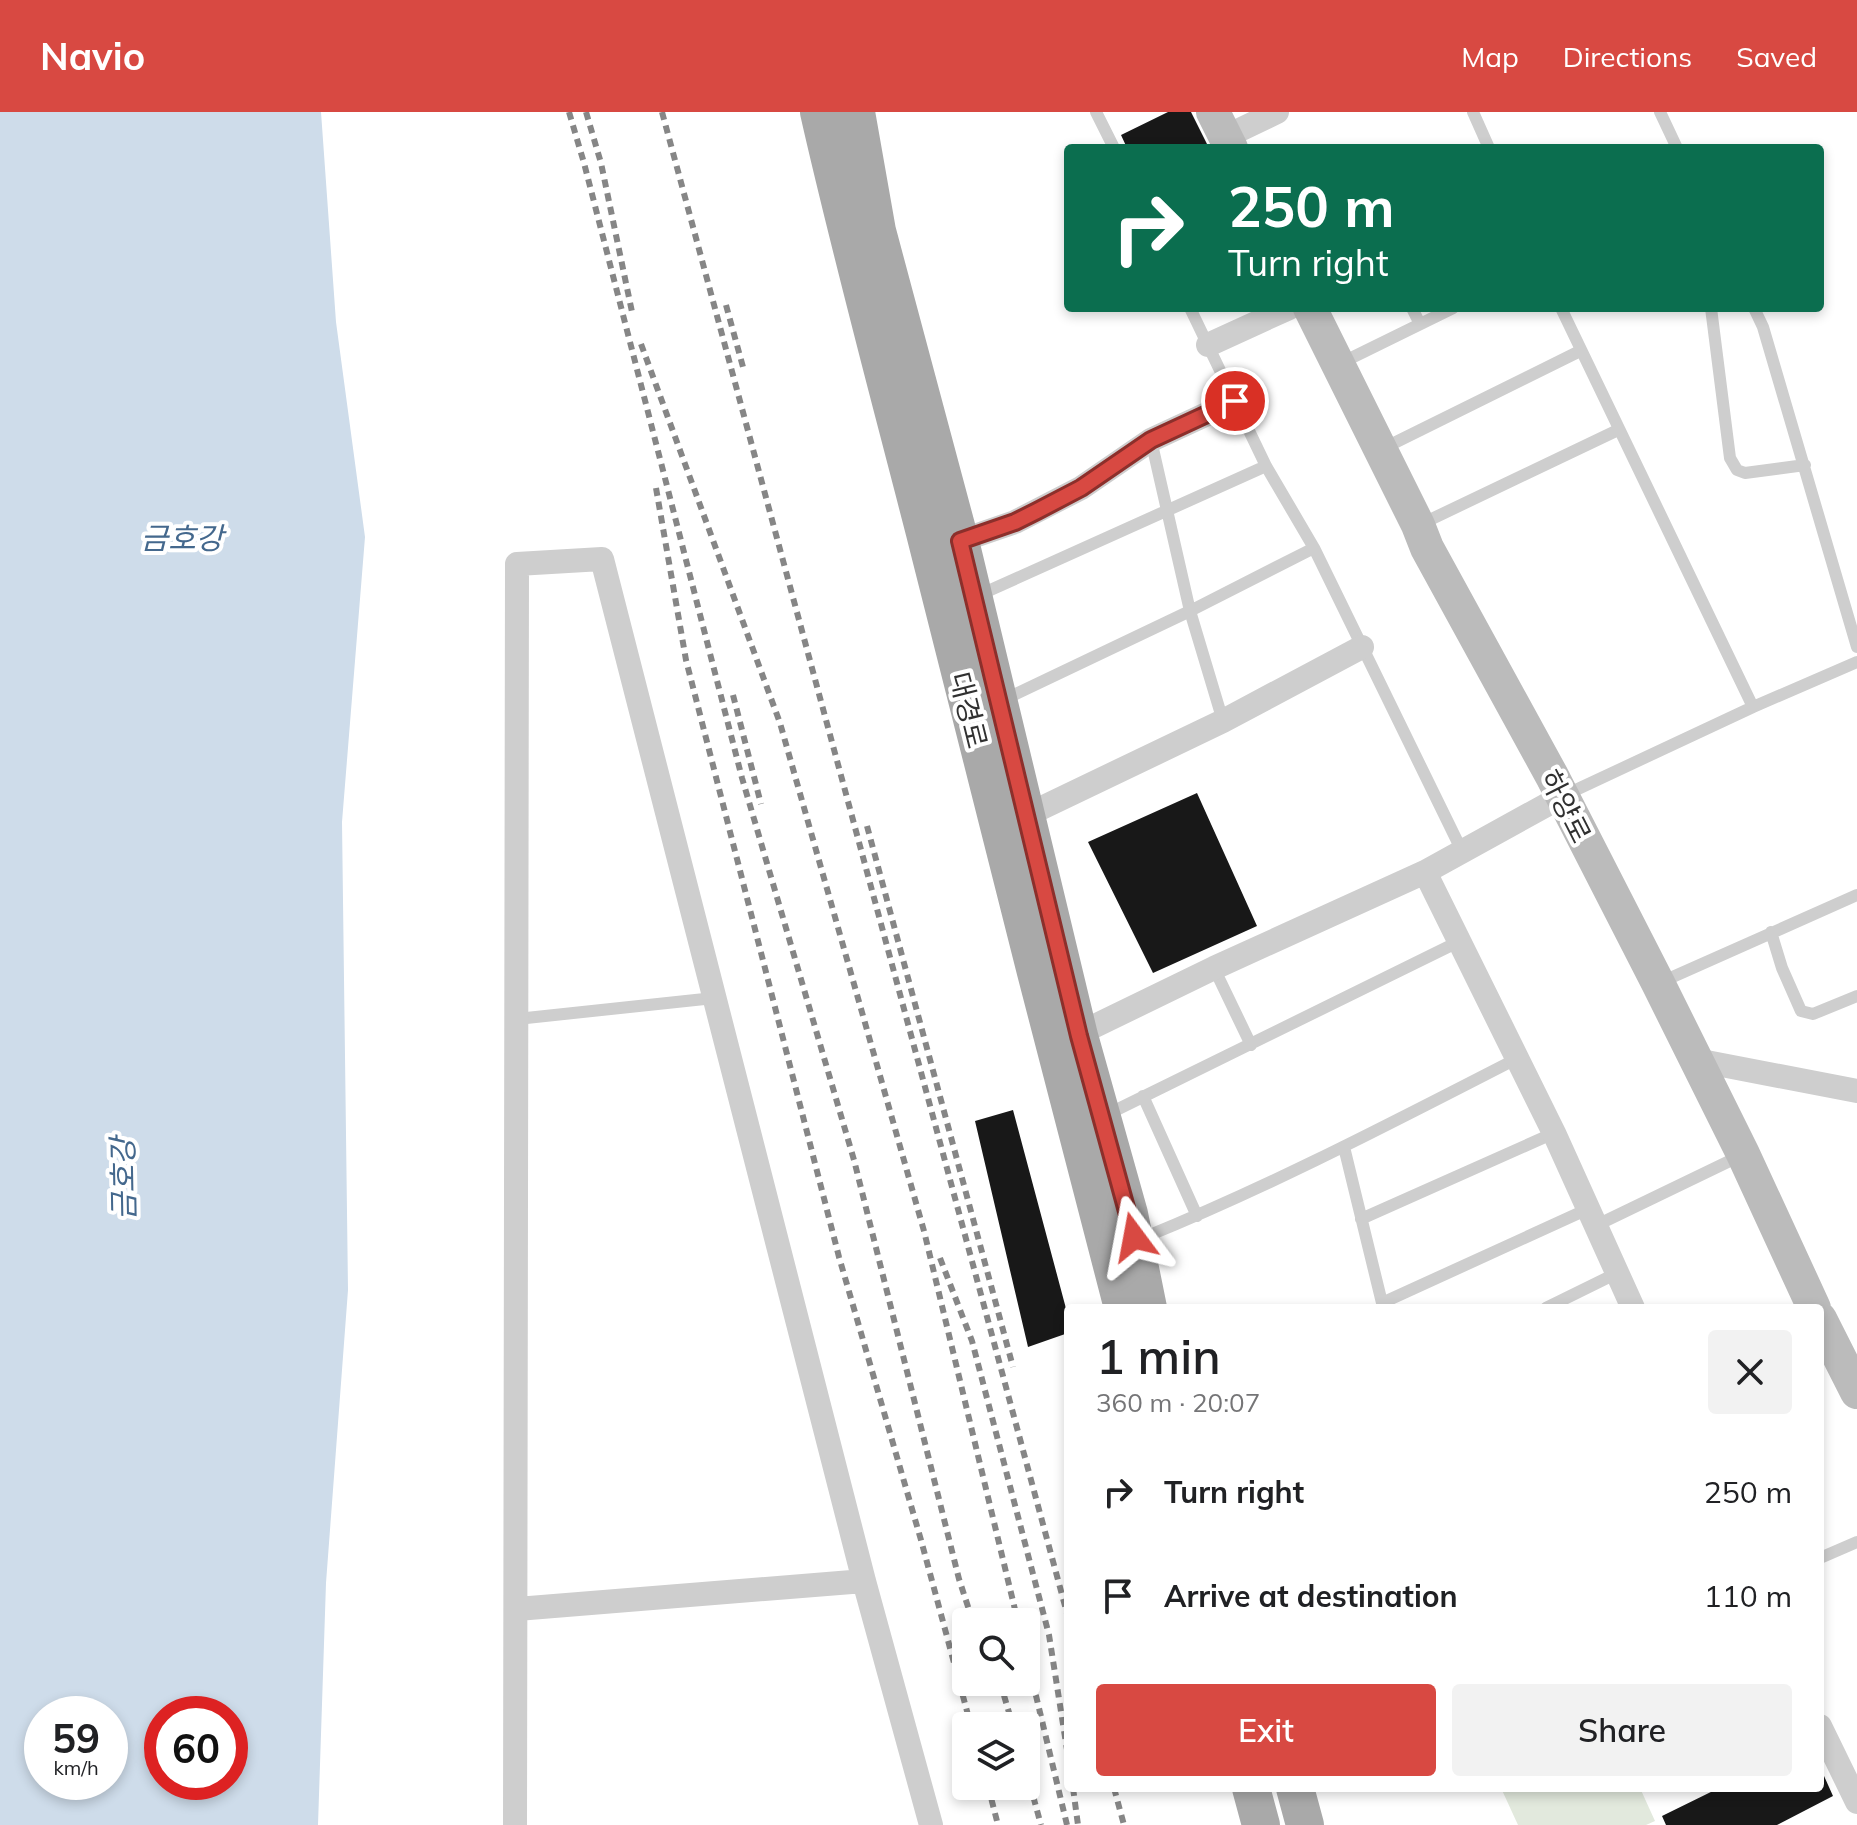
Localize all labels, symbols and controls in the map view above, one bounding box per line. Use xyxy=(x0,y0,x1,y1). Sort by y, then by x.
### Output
text: Navio xyxy=(40,32,145,80)
text: Map xyxy=(1461,39,1519,74)
text: Directions xyxy=(1563,39,1692,74)
text: Saved xyxy=(1736,39,1817,74)
text: 250 m xyxy=(1228,171,1395,241)
icon: right xyxy=(1096,176,1200,280)
text: Turn right xyxy=(1228,240,1389,285)
pin xyxy=(1201,367,1269,435)
icon: arrive xyxy=(1213,379,1257,423)
water label: 금호강 xyxy=(141,519,227,557)
street label: 대경로 xyxy=(943,668,995,752)
street label: 하양로 xyxy=(1533,764,1599,848)
water label: 금호강 xyxy=(103,1134,143,1221)
position arrow xyxy=(1092,1195,1176,1279)
text: 1 min xyxy=(1096,1326,1221,1386)
button: close xyxy=(1708,1330,1792,1414)
text: 360 m · 20:07 xyxy=(1096,1386,1260,1419)
icon: right xyxy=(1096,1470,1140,1514)
text: Turn right xyxy=(1164,1473,1304,1511)
text: 250 m xyxy=(1704,1473,1792,1511)
icon: arrive xyxy=(1096,1574,1140,1618)
text: Arrive at destination xyxy=(1164,1577,1458,1615)
text: 110 m xyxy=(1704,1577,1792,1615)
map controls xyxy=(952,1608,1040,1800)
button: search xyxy=(952,1608,1040,1696)
button: Exit xyxy=(1096,1684,1436,1776)
button: Share xyxy=(1452,1684,1792,1776)
speed limit sign: 60 xyxy=(144,1696,248,1800)
button: layers xyxy=(952,1712,1040,1800)
text: 59 xyxy=(52,1713,100,1763)
text: km/h xyxy=(53,1755,99,1780)

